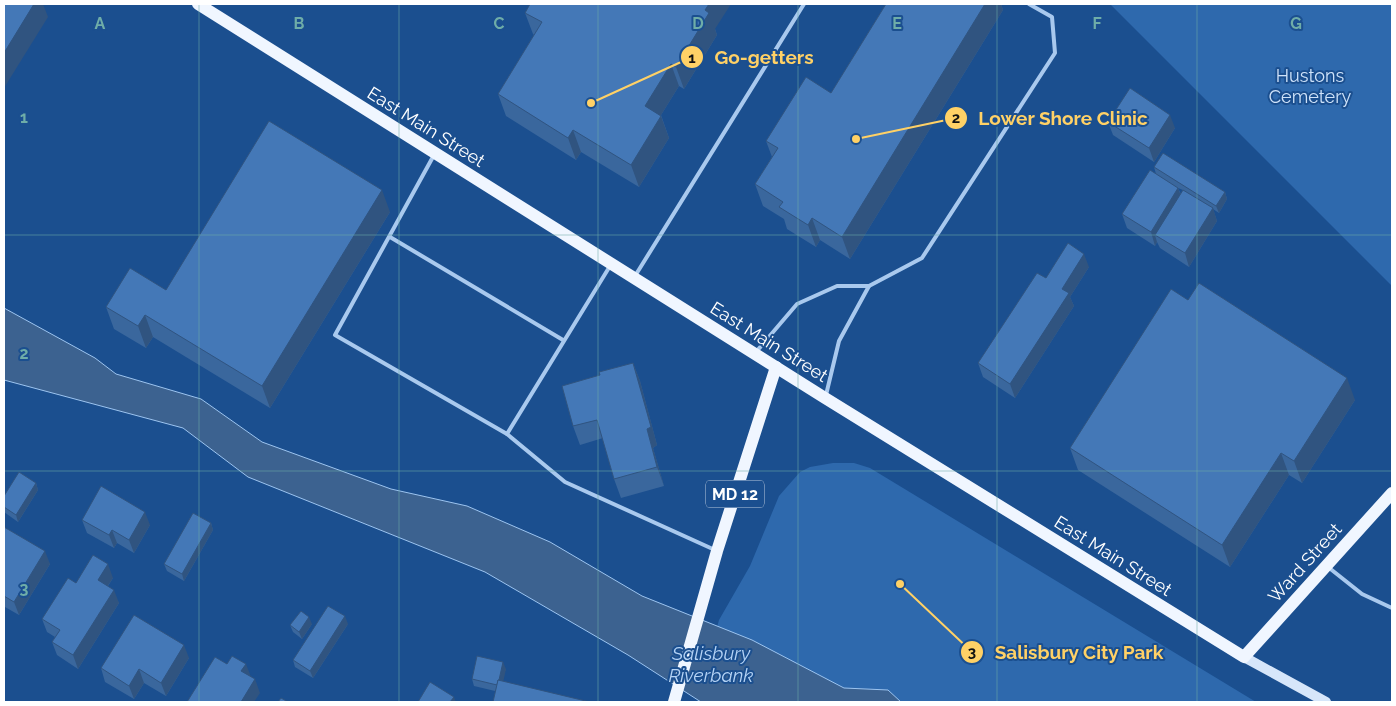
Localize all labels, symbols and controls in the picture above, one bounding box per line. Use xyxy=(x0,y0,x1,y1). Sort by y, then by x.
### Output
text: A xyxy=(95,14,106,33)
text: B xyxy=(294,14,305,33)
text: C xyxy=(494,14,505,33)
text: D xyxy=(692,14,704,33)
text: E xyxy=(892,14,902,33)
text: F xyxy=(1092,14,1102,33)
text: G xyxy=(1290,14,1302,33)
callout: Go-getters xyxy=(680,40,824,74)
text: Go-getters xyxy=(714,46,814,68)
text: 1 xyxy=(688,49,696,67)
park label: Hustons Cemetery xyxy=(1269,65,1351,107)
street label: East Main Street xyxy=(364,82,489,171)
callout: Lower Shore Clinic xyxy=(943,101,1158,135)
text: Lower Shore Clinic xyxy=(978,107,1148,129)
text: 1 xyxy=(20,108,28,127)
text: 2 xyxy=(952,109,960,127)
street label: East Main Street xyxy=(707,297,832,386)
text: 2 xyxy=(19,344,29,363)
road number: MD 12 xyxy=(706,480,764,508)
street label: East Main Street xyxy=(1051,511,1176,600)
street label: Ward Street xyxy=(1264,519,1346,607)
text: 3 xyxy=(20,579,29,598)
callout: Salisbury City Park xyxy=(960,635,1174,669)
text: Salisbury City Park xyxy=(995,641,1164,663)
water label: Salisbury Riverbank xyxy=(668,642,754,686)
text: 3 xyxy=(968,643,976,661)

